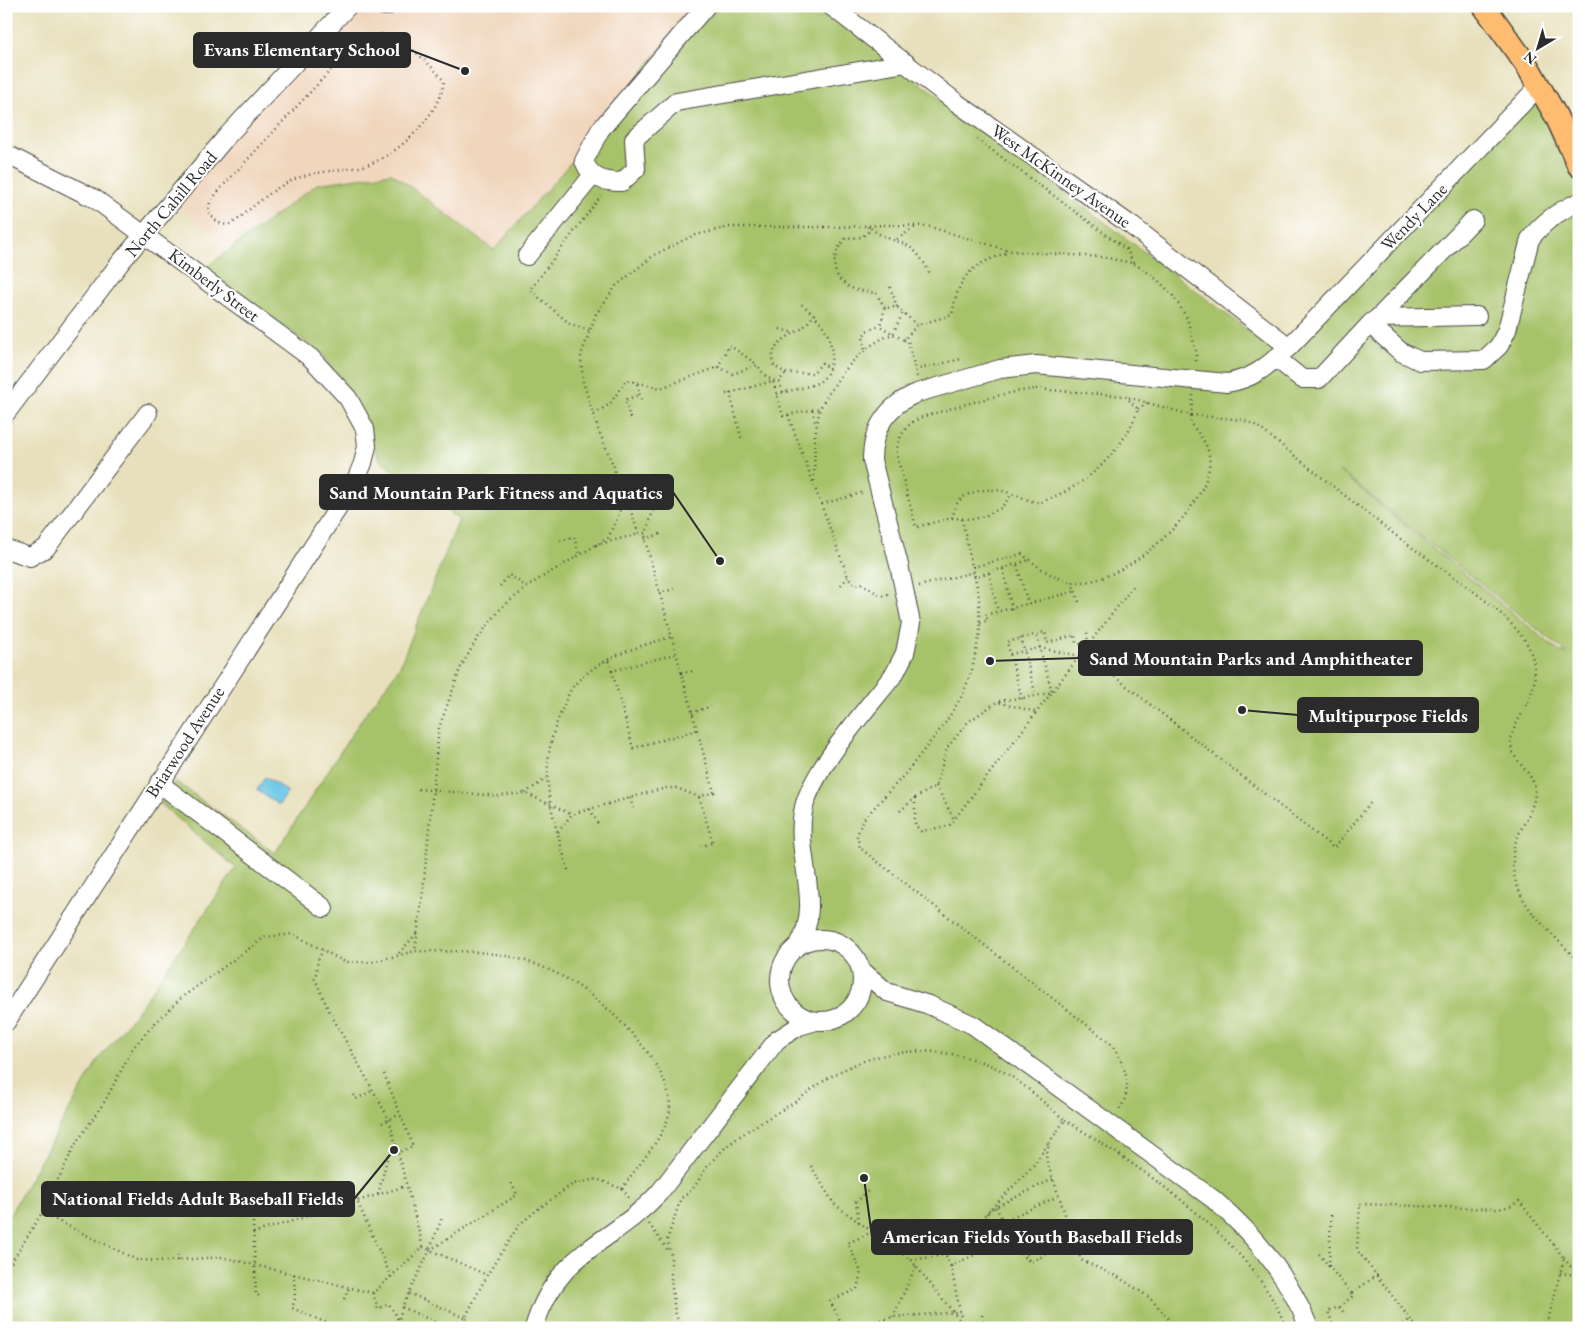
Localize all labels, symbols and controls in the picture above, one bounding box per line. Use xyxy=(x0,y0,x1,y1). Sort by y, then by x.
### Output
north arrow xyxy=(1512,22,1562,72)
callout: Evans Elementary School xyxy=(194,33,410,67)
text: Evans Elementary School xyxy=(204,37,401,62)
text: N xyxy=(1519,47,1540,69)
street label: West McKinney Avenue xyxy=(987,119,1136,233)
street label: North Cahill Road xyxy=(120,145,222,261)
street label: Wendy Lane xyxy=(1375,178,1452,256)
street label: Kimberly Street xyxy=(164,243,265,327)
callout: Sand Mountain Park Fitness and Aquatics xyxy=(320,475,673,509)
text: Sand Mountain Park Fitness and Aquatics xyxy=(329,480,663,505)
callout: Sand Mountain Parks and Amphitheater xyxy=(1079,641,1422,675)
text: Sand Mountain Parks and Amphitheater xyxy=(1090,646,1412,671)
street label: Briarwood Avenue xyxy=(140,682,229,802)
callout: Multipurpose Fields xyxy=(1298,698,1478,732)
text: Multipurpose Fields xyxy=(1308,703,1468,728)
callout: National Fields Adult Baseball Fields xyxy=(42,1182,354,1216)
text: National Fields Adult Baseball Fields xyxy=(52,1186,344,1211)
callout: American Fields Youth Baseball Fields xyxy=(872,1220,1192,1254)
text: American Fields Youth Baseball Fields xyxy=(881,1224,1182,1249)

